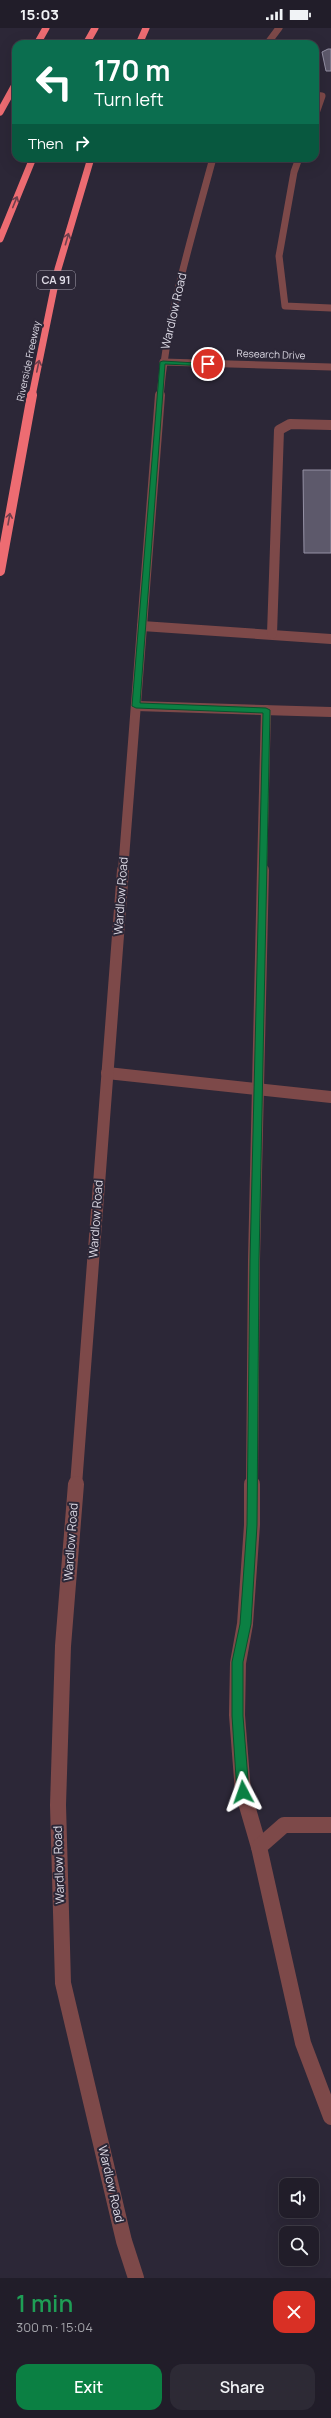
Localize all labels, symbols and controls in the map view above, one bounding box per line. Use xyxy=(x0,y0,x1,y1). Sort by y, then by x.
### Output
text: 15:03 xyxy=(20,4,59,25)
text: 170 m xyxy=(94,51,170,89)
icon: left xyxy=(28,56,80,108)
text: Turn left xyxy=(94,87,164,111)
icon: right xyxy=(71,132,93,154)
text: Then xyxy=(28,133,63,154)
one-way arrow xyxy=(11,197,19,209)
one-way arrow xyxy=(64,233,71,246)
road number: CA 91 xyxy=(37,271,75,289)
street label: Wardlow Road xyxy=(156,271,191,351)
street label: Riverside Freeway xyxy=(13,319,44,403)
street label: Research Drive xyxy=(236,346,306,362)
pin xyxy=(191,347,225,381)
icon: arrive xyxy=(197,353,219,375)
one-way arrow xyxy=(34,360,42,373)
one-way arrow xyxy=(6,513,14,526)
street label: Wardlow Road xyxy=(109,856,132,936)
street label: Wardlow Road xyxy=(84,1179,107,1259)
street label: Wardlow Road xyxy=(59,1502,82,1582)
position arrow xyxy=(222,1771,264,1813)
street label: Wardlow Road xyxy=(49,1826,68,1904)
street label: Wardlow Road xyxy=(94,2144,129,2224)
map controls xyxy=(279,2178,319,2266)
button: sound xyxy=(279,2178,319,2218)
button: search xyxy=(279,2226,319,2266)
text: 1 min xyxy=(16,2286,73,2319)
button: close xyxy=(273,2291,315,2333)
text: 300 m · 15:04 xyxy=(16,2318,93,2336)
button: Exit xyxy=(16,2364,162,2410)
button: Share xyxy=(170,2364,315,2410)

